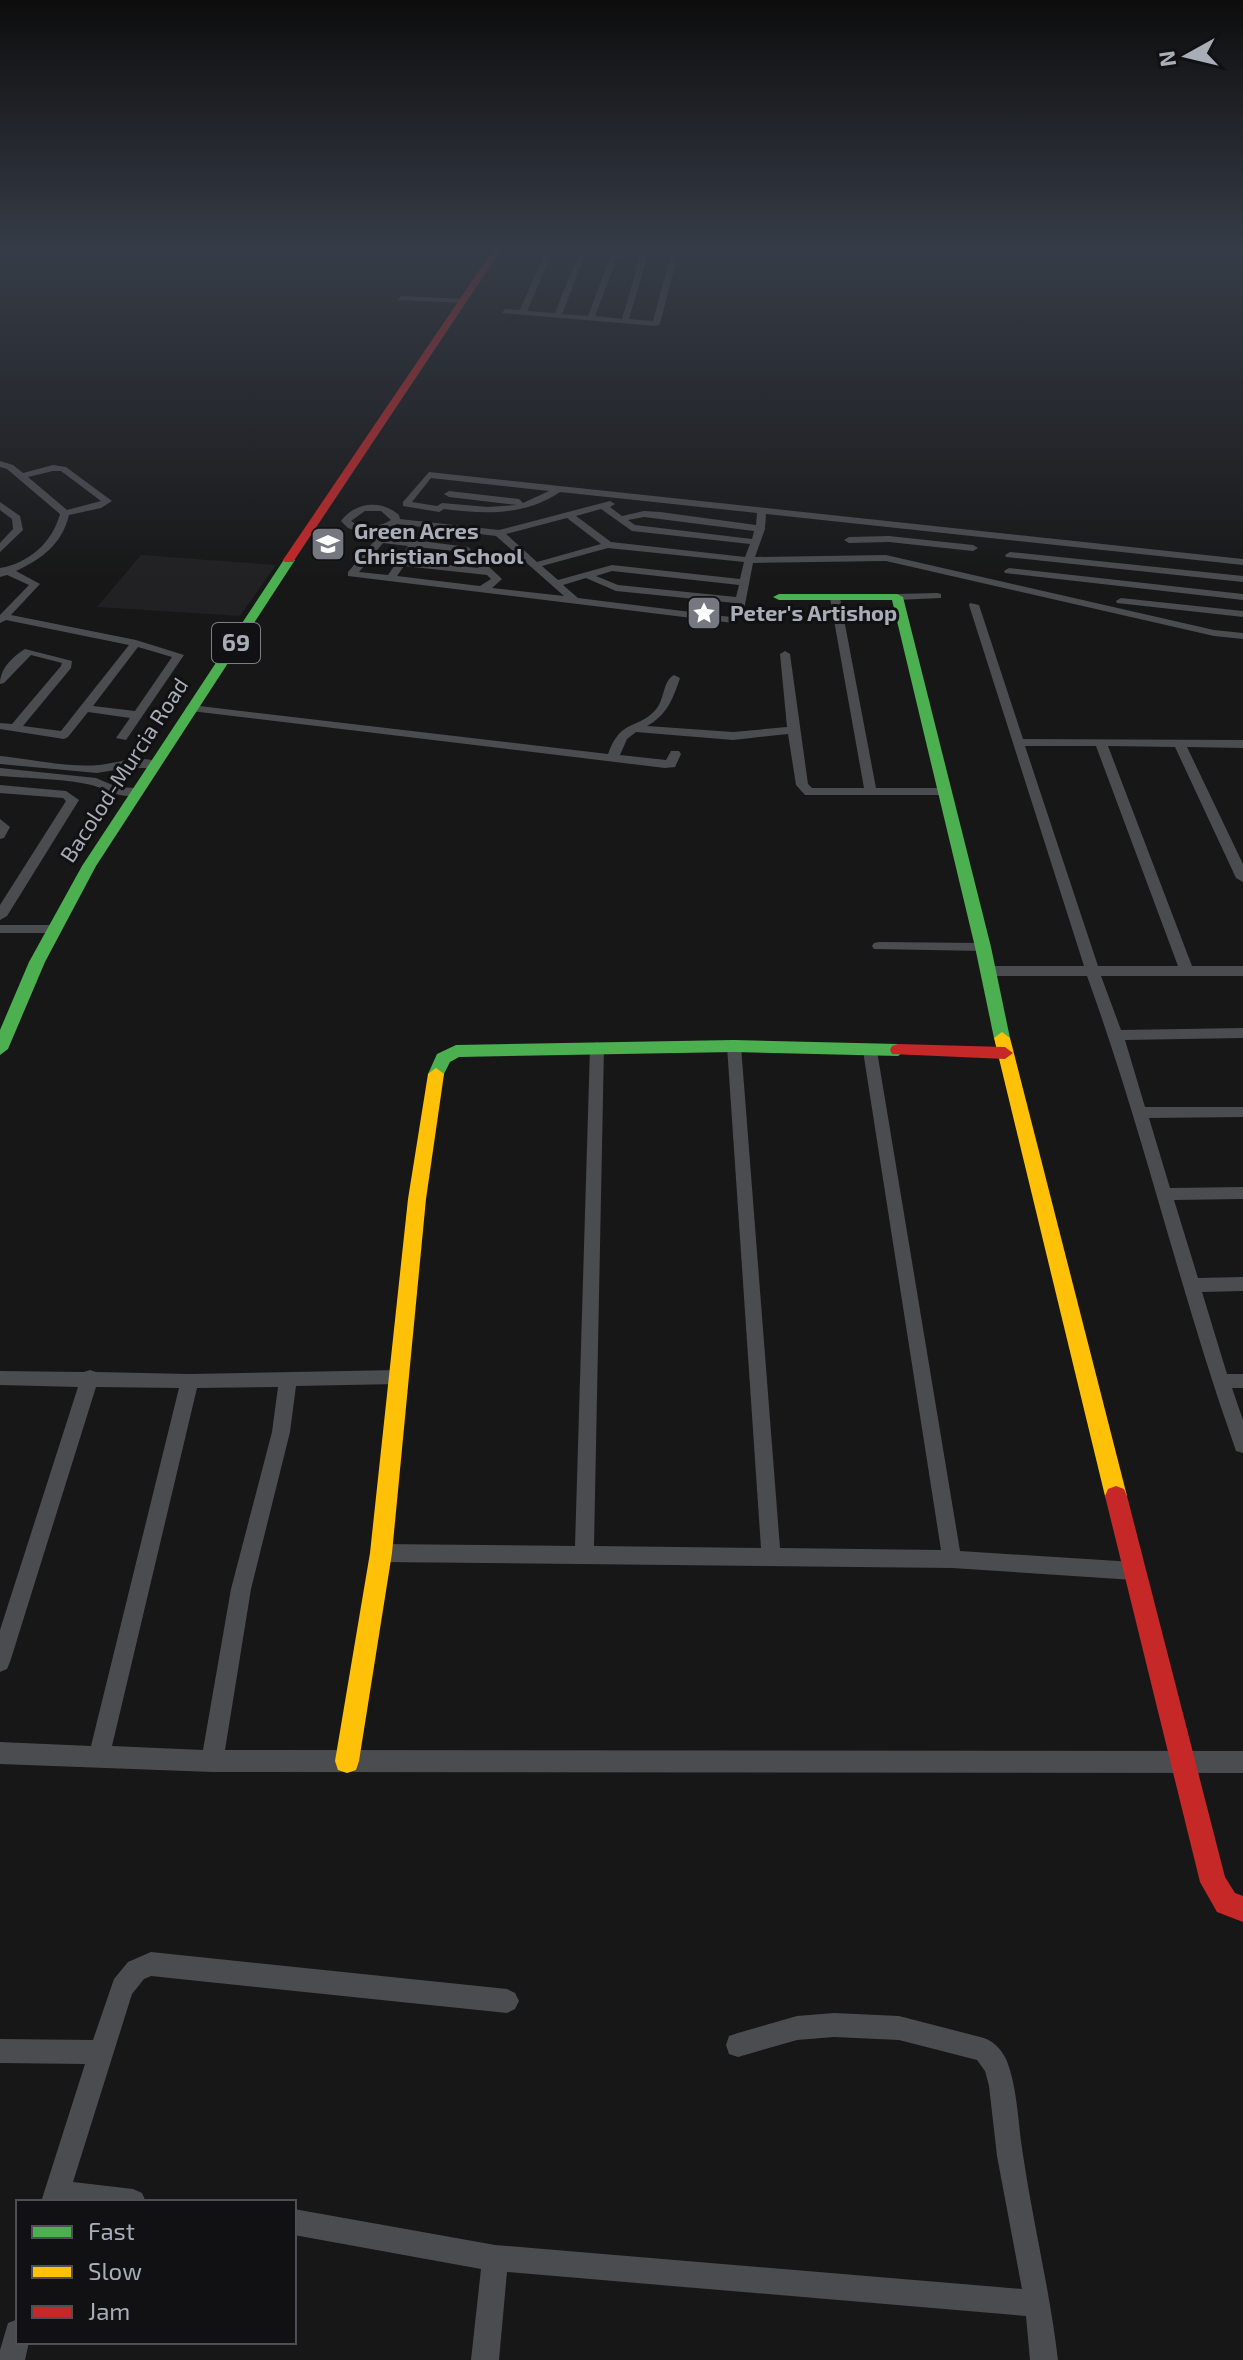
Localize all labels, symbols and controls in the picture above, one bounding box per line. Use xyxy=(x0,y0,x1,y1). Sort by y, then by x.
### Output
north arrow xyxy=(1147,16,1227,96)
text: N xyxy=(1152,49,1180,69)
place label: Green Acres Christian School xyxy=(354,517,524,568)
school or university icon: Green Acres Christian School xyxy=(309,525,347,563)
place icon: Peter's Artishop xyxy=(685,594,723,632)
place label: Peter's Artishop xyxy=(730,599,897,625)
road number: 69 xyxy=(212,623,260,663)
street label: Bacolod-Murcia Road xyxy=(54,672,192,867)
legend xyxy=(16,2200,296,2344)
text: Fast xyxy=(88,2216,135,2245)
text: Slow xyxy=(88,2256,142,2285)
text: Jam xyxy=(88,2296,130,2325)

